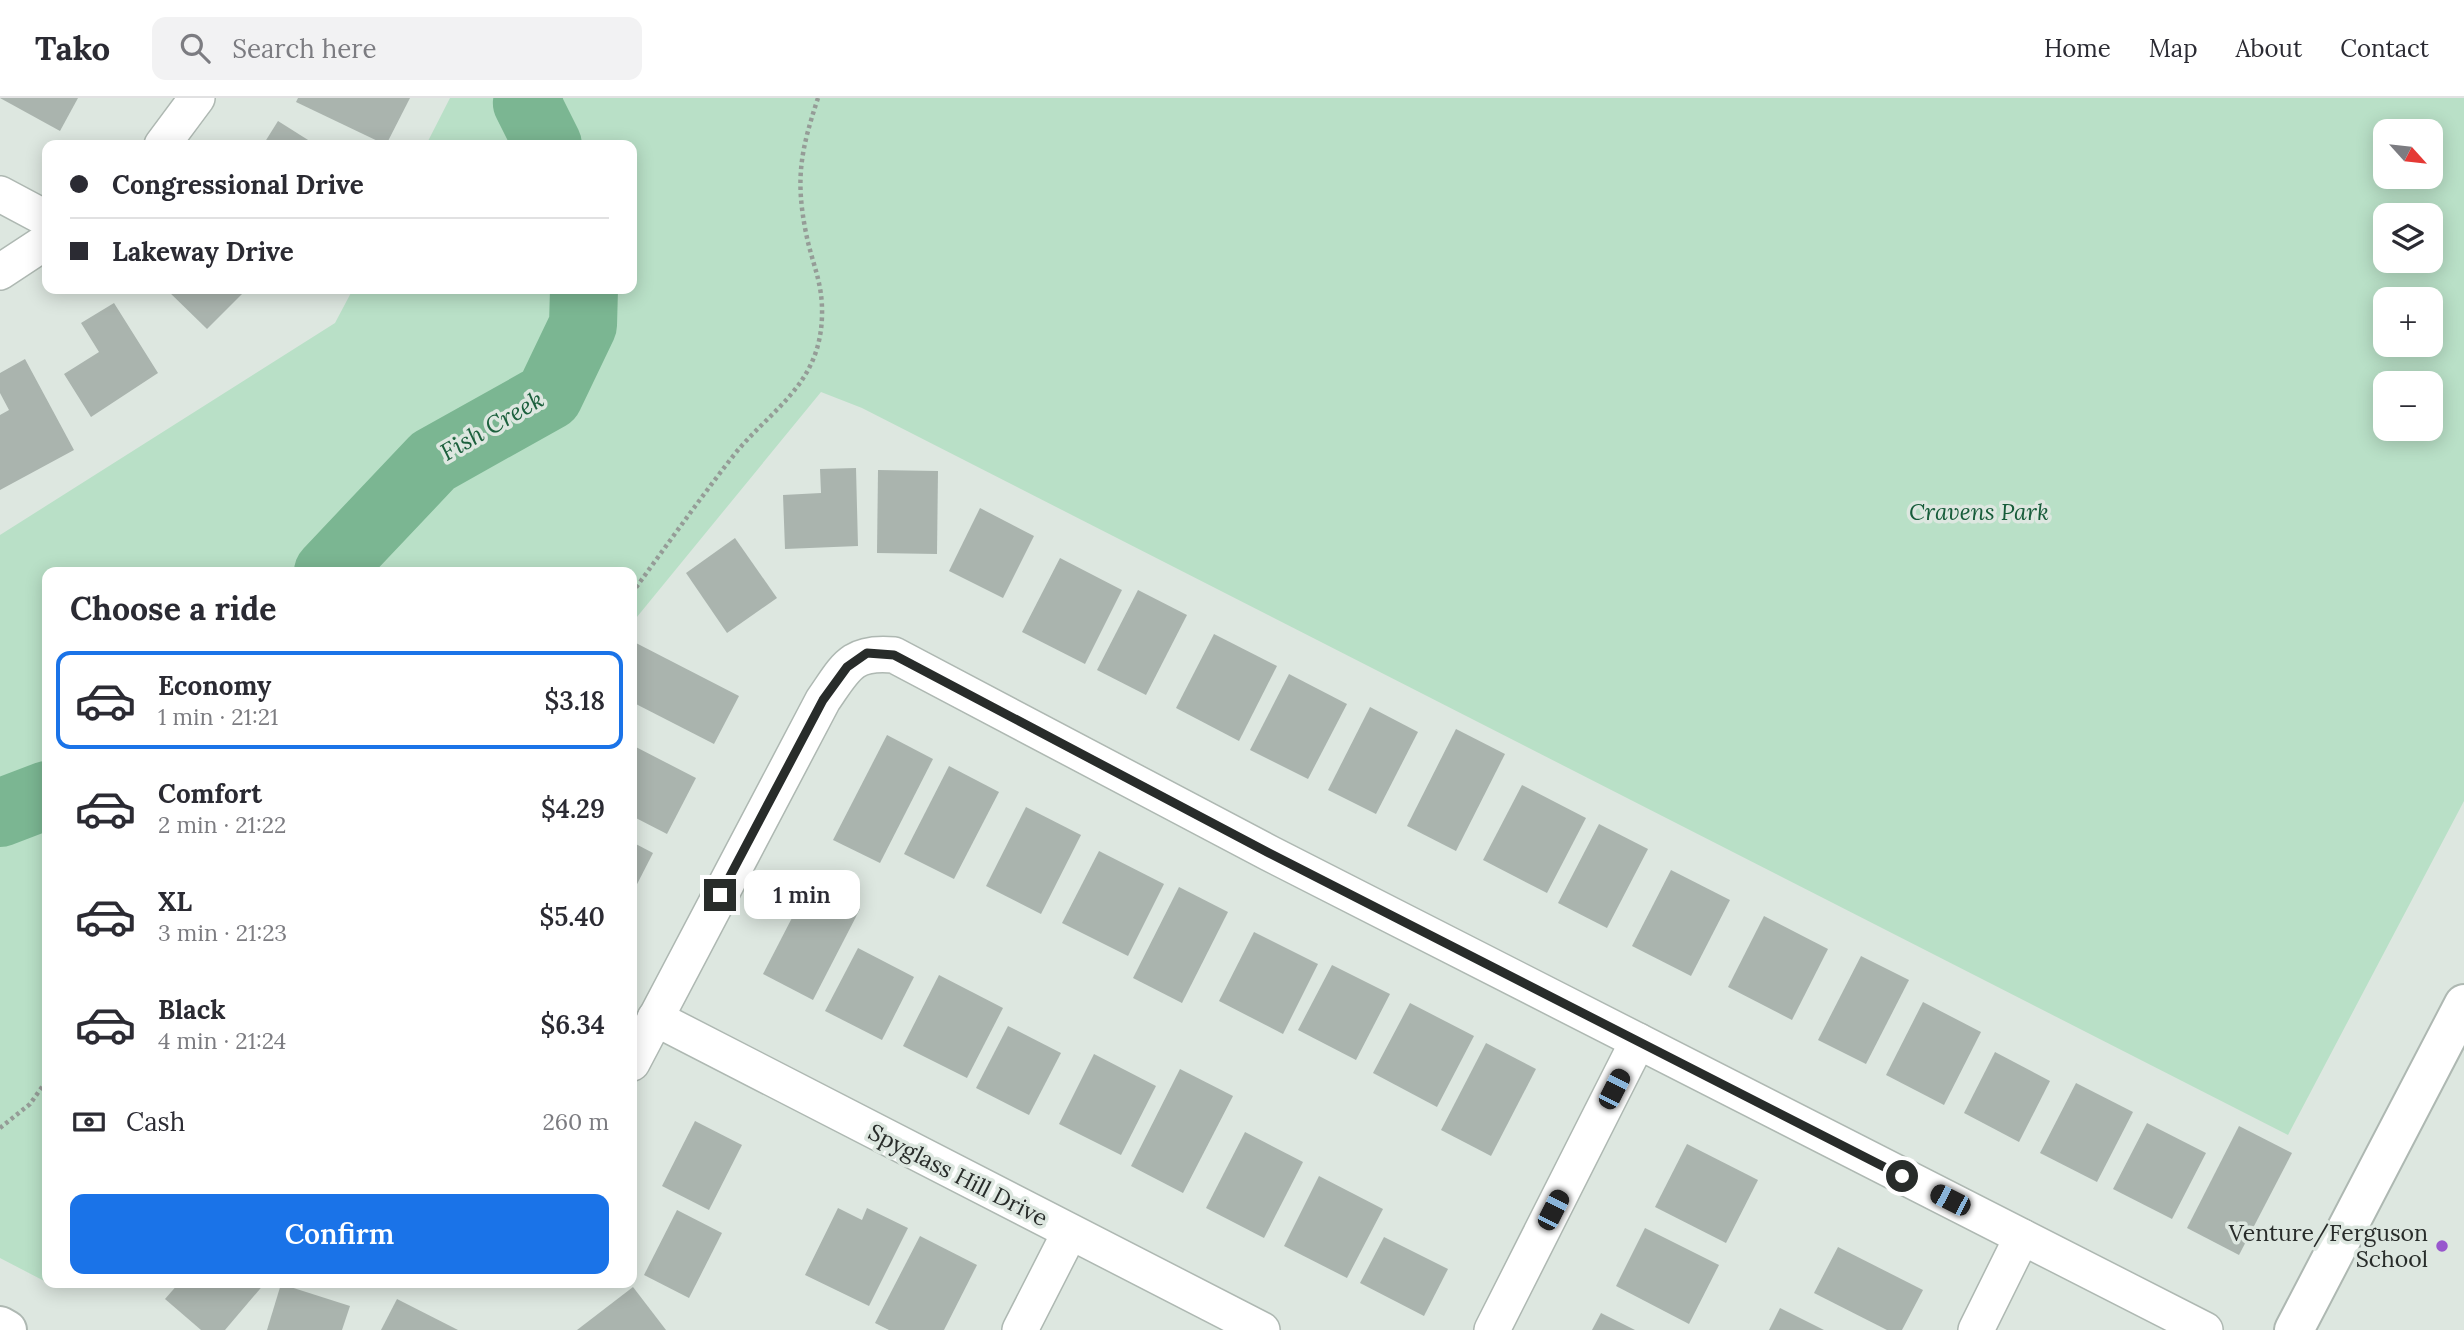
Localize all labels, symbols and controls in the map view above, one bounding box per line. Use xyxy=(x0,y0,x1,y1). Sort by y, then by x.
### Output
search box xyxy=(152,17,642,80)
text: Tako xyxy=(35,27,110,69)
icon: search xyxy=(176,29,214,67)
text: Search here xyxy=(232,32,377,65)
text: Home xyxy=(2044,33,2111,64)
text: Map xyxy=(2149,33,2198,64)
text: About xyxy=(2236,33,2302,64)
text: Contact xyxy=(2340,33,2429,64)
north arrow xyxy=(2373,119,2443,189)
map controls xyxy=(2373,119,2443,441)
text: Congressional Drive xyxy=(112,168,364,201)
button: layers xyxy=(2373,203,2443,273)
text: Lakeway Drive xyxy=(112,235,294,268)
button: + xyxy=(2373,287,2443,357)
button: − xyxy=(2373,371,2443,441)
water label: Fish Creek xyxy=(435,384,549,468)
park label: Cravens Park xyxy=(1909,497,2049,526)
text: Choose a ride xyxy=(70,588,277,629)
icon: car xyxy=(74,669,137,732)
text: Economy xyxy=(158,669,271,702)
text: $3.18 xyxy=(545,684,605,717)
text: 1 min · 21:21 xyxy=(158,702,278,731)
icon: car xyxy=(74,777,137,840)
text: Comfort xyxy=(158,777,262,810)
text: $4.29 xyxy=(541,792,605,825)
text: 2 min · 21:22 xyxy=(158,810,286,839)
callout: 1 min xyxy=(744,870,860,920)
route end xyxy=(704,879,736,911)
text: 1 min xyxy=(773,880,831,909)
icon: car xyxy=(74,885,137,948)
text: XL xyxy=(158,885,192,918)
text: $5.40 xyxy=(539,900,605,933)
text: 3 min · 21:23 xyxy=(158,918,287,947)
icon: car xyxy=(74,993,137,1056)
text: Black xyxy=(158,993,226,1026)
text: $6.34 xyxy=(540,1008,605,1041)
text: 4 min · 21:24 xyxy=(158,1026,286,1055)
car xyxy=(1596,1066,1633,1112)
icon: cash xyxy=(70,1103,108,1141)
text: Cash xyxy=(126,1105,185,1138)
text: 260 m xyxy=(542,1107,609,1136)
street label: Spyglass Hill Drive xyxy=(864,1117,1053,1232)
route start xyxy=(1886,1160,1918,1192)
car xyxy=(1927,1181,1974,1219)
car xyxy=(1535,1187,1572,1233)
button: Confirm xyxy=(70,1194,609,1274)
place label: Venture/Ferguson School xyxy=(2228,1218,2428,1273)
marker: Venture/Ferguson School xyxy=(2434,1238,2450,1254)

